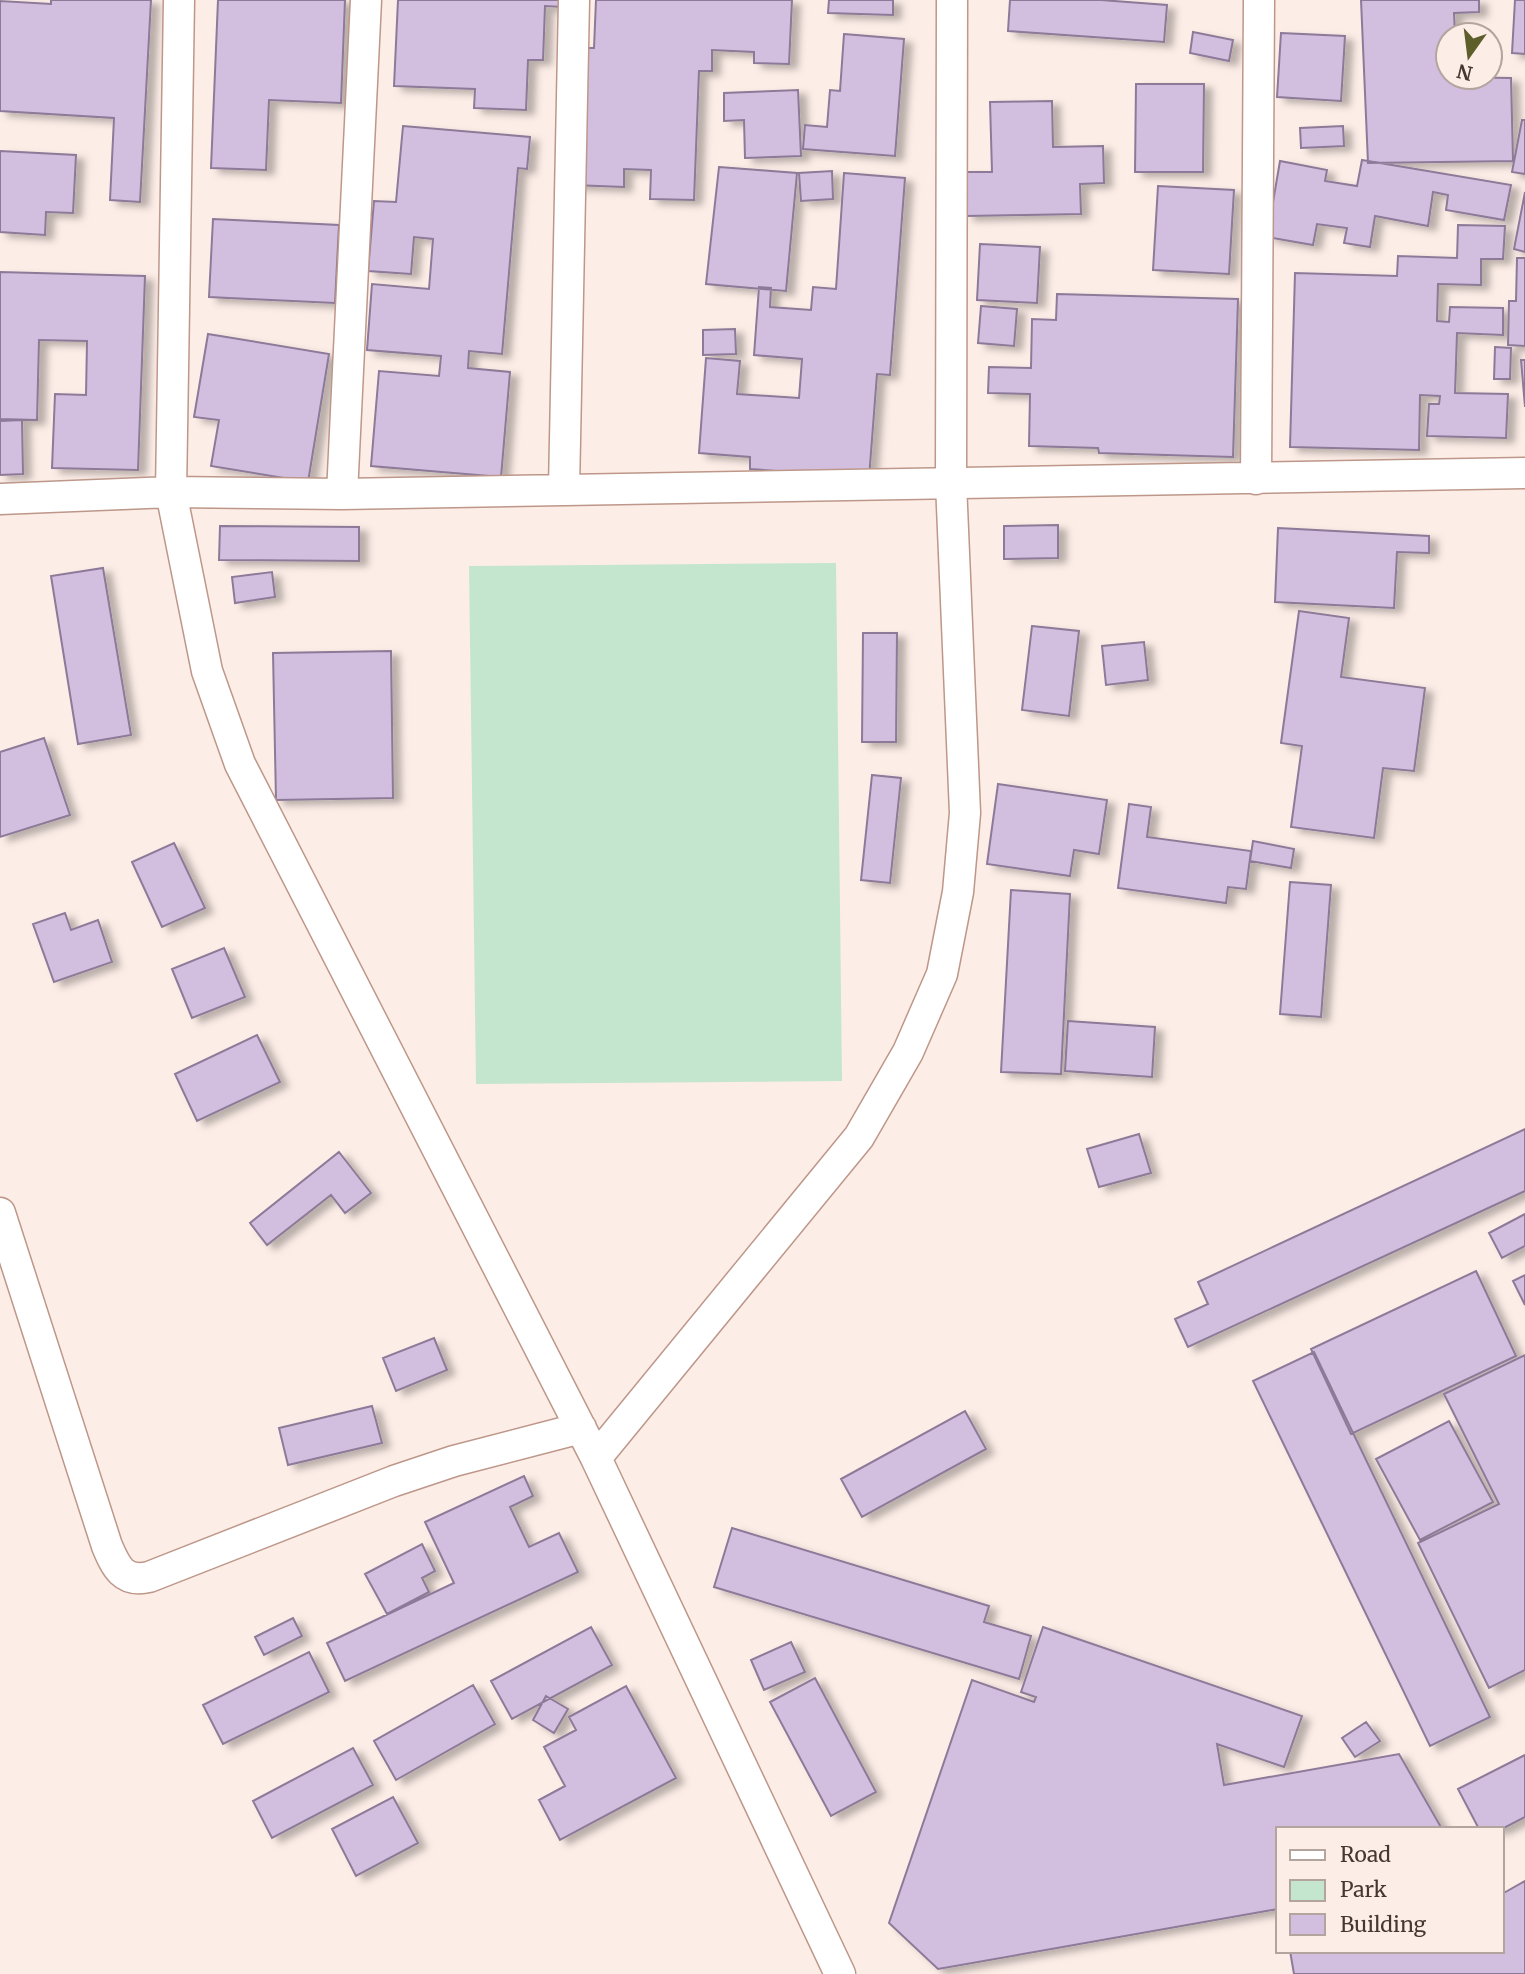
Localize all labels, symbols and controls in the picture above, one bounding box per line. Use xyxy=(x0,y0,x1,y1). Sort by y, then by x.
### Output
north arrow xyxy=(1434,21,1504,91)
text: N xyxy=(1455,59,1475,86)
legend xyxy=(1276,1827,1504,1953)
text: Road xyxy=(1340,1841,1391,1868)
text: Park xyxy=(1340,1876,1387,1903)
text: Building xyxy=(1340,1911,1427,1938)

